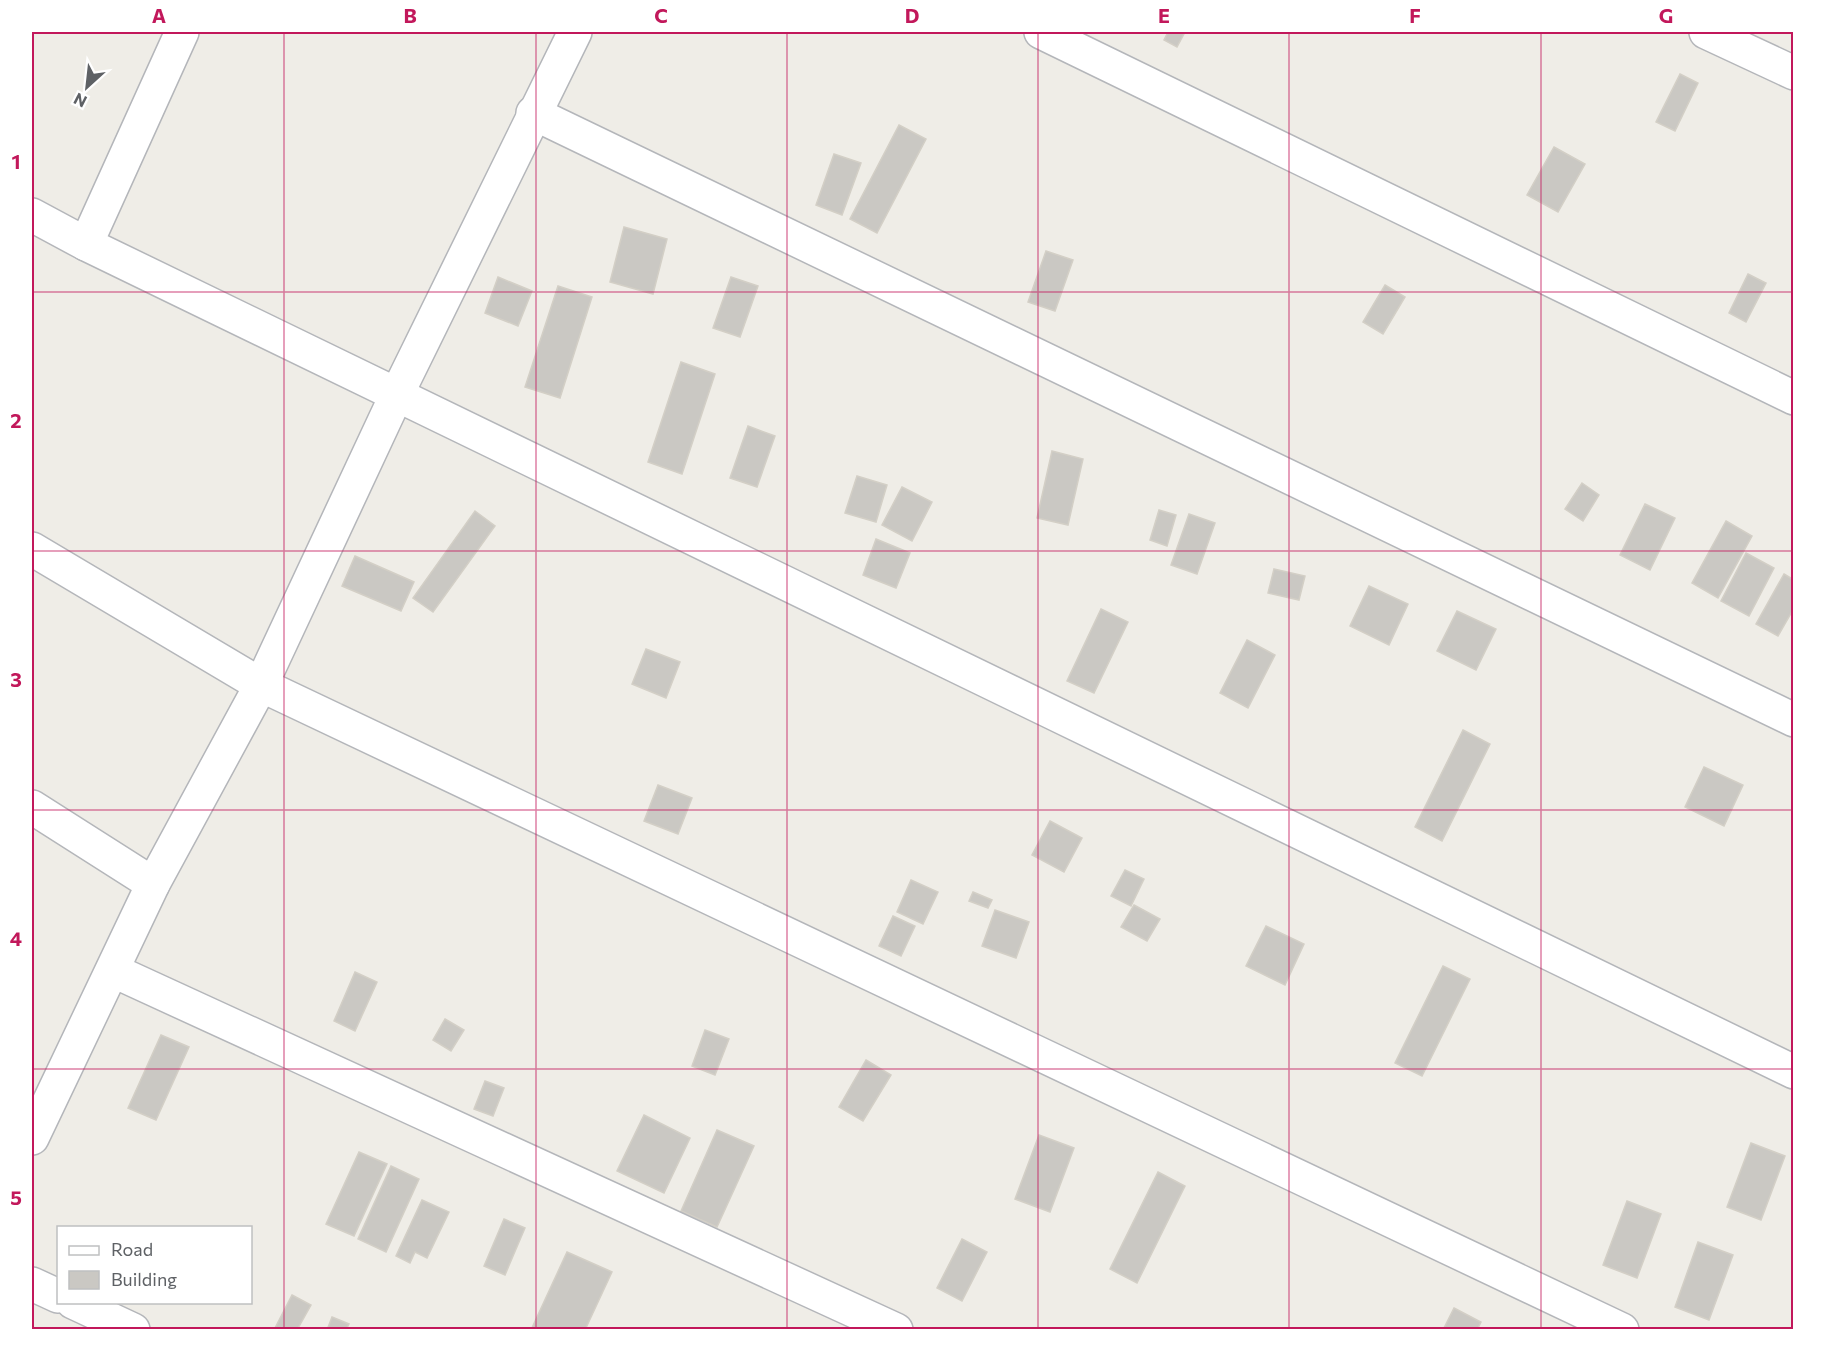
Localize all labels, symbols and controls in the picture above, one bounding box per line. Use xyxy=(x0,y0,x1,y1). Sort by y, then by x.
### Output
text: A xyxy=(152,3,166,27)
text: B xyxy=(403,3,417,27)
text: C xyxy=(654,3,668,27)
text: D xyxy=(905,3,919,27)
text: E xyxy=(1158,3,1170,27)
text: F xyxy=(1409,3,1421,27)
text: G xyxy=(1659,3,1673,27)
north arrow xyxy=(57,57,117,117)
text: N xyxy=(70,90,90,112)
text: 1 xyxy=(11,149,21,173)
text: 2 xyxy=(10,408,22,432)
text: 3 xyxy=(10,667,22,691)
text: 4 xyxy=(10,926,22,950)
text: 5 xyxy=(10,1185,22,1209)
legend xyxy=(57,1226,252,1304)
text: Road xyxy=(111,1238,153,1260)
text: Building xyxy=(111,1268,177,1290)

